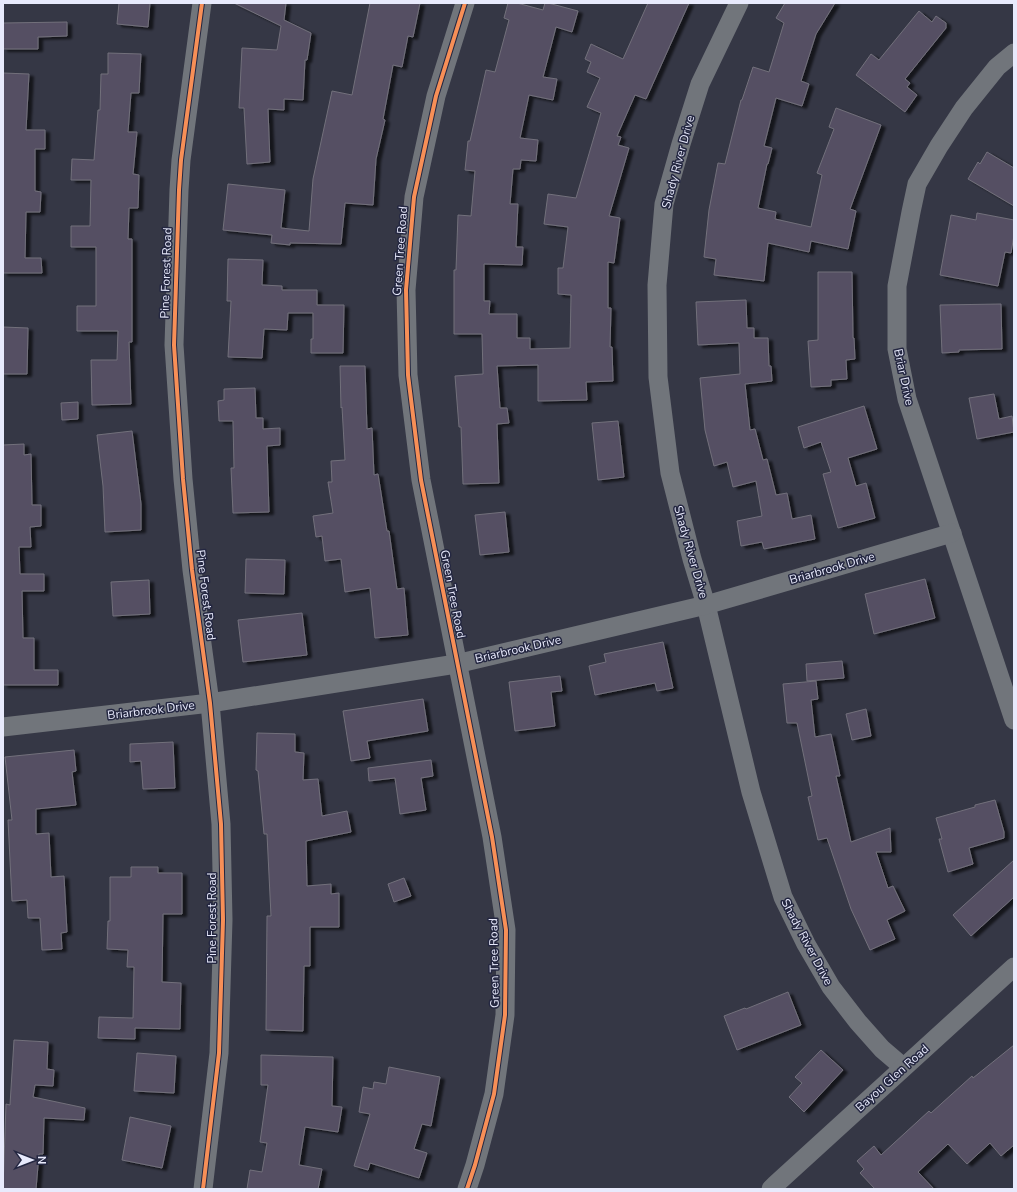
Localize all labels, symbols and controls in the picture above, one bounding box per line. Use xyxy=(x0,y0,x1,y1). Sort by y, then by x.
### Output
street label: Shady River Drive xyxy=(658,114,698,210)
street label: Green Tree Road xyxy=(389,206,411,296)
street label: Pine Forest Road xyxy=(156,227,176,319)
street label: Briar Drive xyxy=(890,347,918,407)
street label: Shady River Drive xyxy=(670,504,712,600)
street label: Green Tree Road xyxy=(437,548,469,640)
street label: Briarbrook Drive xyxy=(788,548,876,588)
street label: Pine Forest Road xyxy=(193,549,219,641)
street label: Briarbrook Drive xyxy=(473,631,563,667)
street label: Briarbrook Drive xyxy=(106,697,196,723)
street label: Pine Forest Road xyxy=(204,872,220,964)
street label: Shady River Drive xyxy=(777,896,837,988)
street label: Green Tree Road xyxy=(485,918,503,1008)
street label: Bayou Glen Road xyxy=(852,1041,932,1115)
north arrow xyxy=(12,1140,52,1180)
text: N xyxy=(34,1156,49,1164)

